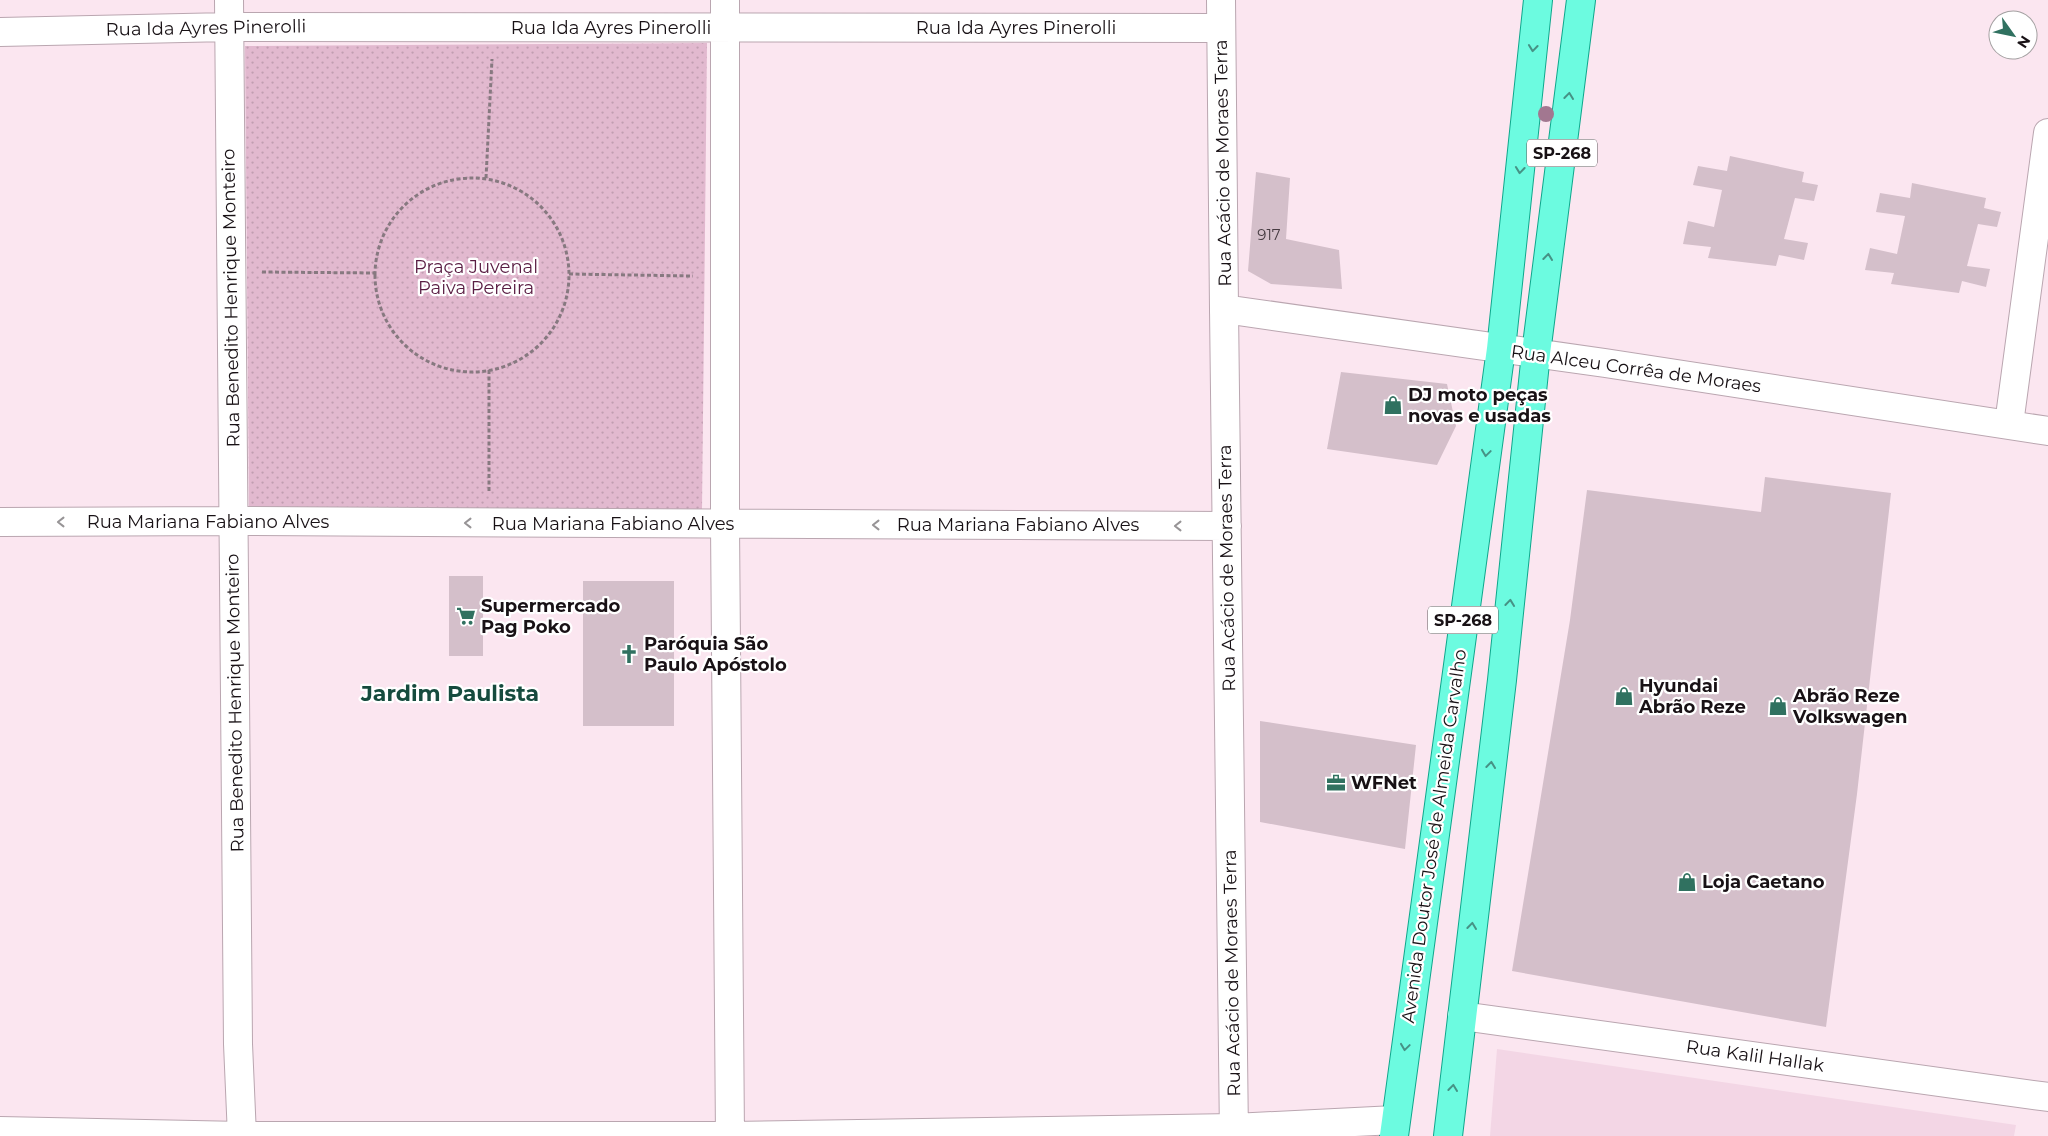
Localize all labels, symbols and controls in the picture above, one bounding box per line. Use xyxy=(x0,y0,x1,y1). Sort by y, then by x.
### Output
north arrow xyxy=(1988,10,2038,60)
street label: Rua Ida Ayres Pinerolli xyxy=(106,15,306,41)
street label: Rua Ida Ayres Pinerolli xyxy=(511,17,711,39)
street label: Rua Ida Ayres Pinerolli xyxy=(916,17,1116,39)
text: N xyxy=(2013,32,2035,52)
street label: Rua Acácio de Moraes Terra xyxy=(1210,39,1236,287)
one-way arrow xyxy=(1528,45,1539,53)
one-way arrow xyxy=(1563,92,1574,100)
road number: SP-268 xyxy=(1527,140,1597,167)
street label: Rua Benedito Henrique Monteiro xyxy=(217,148,245,448)
one-way arrow xyxy=(1515,166,1526,174)
house number: 917 xyxy=(1257,225,1281,244)
one-way arrow xyxy=(1542,253,1553,261)
park label: Praça Juvenal Paiva Pereira xyxy=(414,256,538,299)
street label: Rua Alceu Corrêa de Moraes xyxy=(1509,341,1763,397)
place label: DJ moto peças novas e usadas xyxy=(1408,384,1551,427)
shop icon: DJ moto peças novas e usadas xyxy=(1382,394,1404,416)
street label: Rua Acácio de Moraes Terra xyxy=(1214,444,1240,692)
one-way arrow xyxy=(1481,449,1492,457)
street label: Rua Mariana Fabiano Alves xyxy=(87,511,330,533)
street label: Rua Mariana Fabiano Alves xyxy=(492,513,735,535)
street label: Rua Mariana Fabiano Alves xyxy=(897,514,1140,536)
one-way arrow xyxy=(56,517,64,527)
one-way arrow xyxy=(464,518,472,528)
one-way arrow xyxy=(871,520,879,530)
one-way arrow xyxy=(1174,521,1182,531)
street label: Rua Benedito Henrique Monteiro xyxy=(221,553,249,853)
place label: Supermercado Pag Poko xyxy=(481,595,621,638)
one-way arrow xyxy=(1504,599,1515,607)
supermarket icon: Supermercado Pag Poko xyxy=(455,605,477,627)
road number: SP-268 xyxy=(1428,606,1498,634)
place label: Paróquia São Paulo Apóstolo xyxy=(644,633,787,676)
church icon: Paróquia São Paulo Apóstolo xyxy=(618,643,640,665)
street label: Avenida Doutor José de Almeida Carvalho xyxy=(1397,648,1471,1024)
place label: Hyundai Abrão Reze xyxy=(1638,675,1746,718)
district label: Jardim Paulista xyxy=(360,680,539,707)
shop icon: Hyundai Abrão Reze xyxy=(1613,685,1635,707)
place label: Abrão Reze Volkswagen xyxy=(1792,685,1908,728)
shop icon: Abrão Reze Volkswagen xyxy=(1767,695,1789,717)
one-way arrow xyxy=(1486,761,1496,769)
office icon: WFNet xyxy=(1325,772,1347,794)
place label: WFNet xyxy=(1351,772,1417,794)
street label: Rua Acácio de Moraes Terra xyxy=(1219,849,1245,1097)
shop icon: Loja Caetano xyxy=(1676,871,1698,893)
place label: Loja Caetano xyxy=(1702,871,1825,893)
one-way arrow xyxy=(1466,922,1477,930)
street label: Rua Kalil Hallak xyxy=(1685,1035,1826,1077)
one-way arrow xyxy=(1400,1043,1411,1051)
one-way arrow xyxy=(1447,1083,1458,1091)

